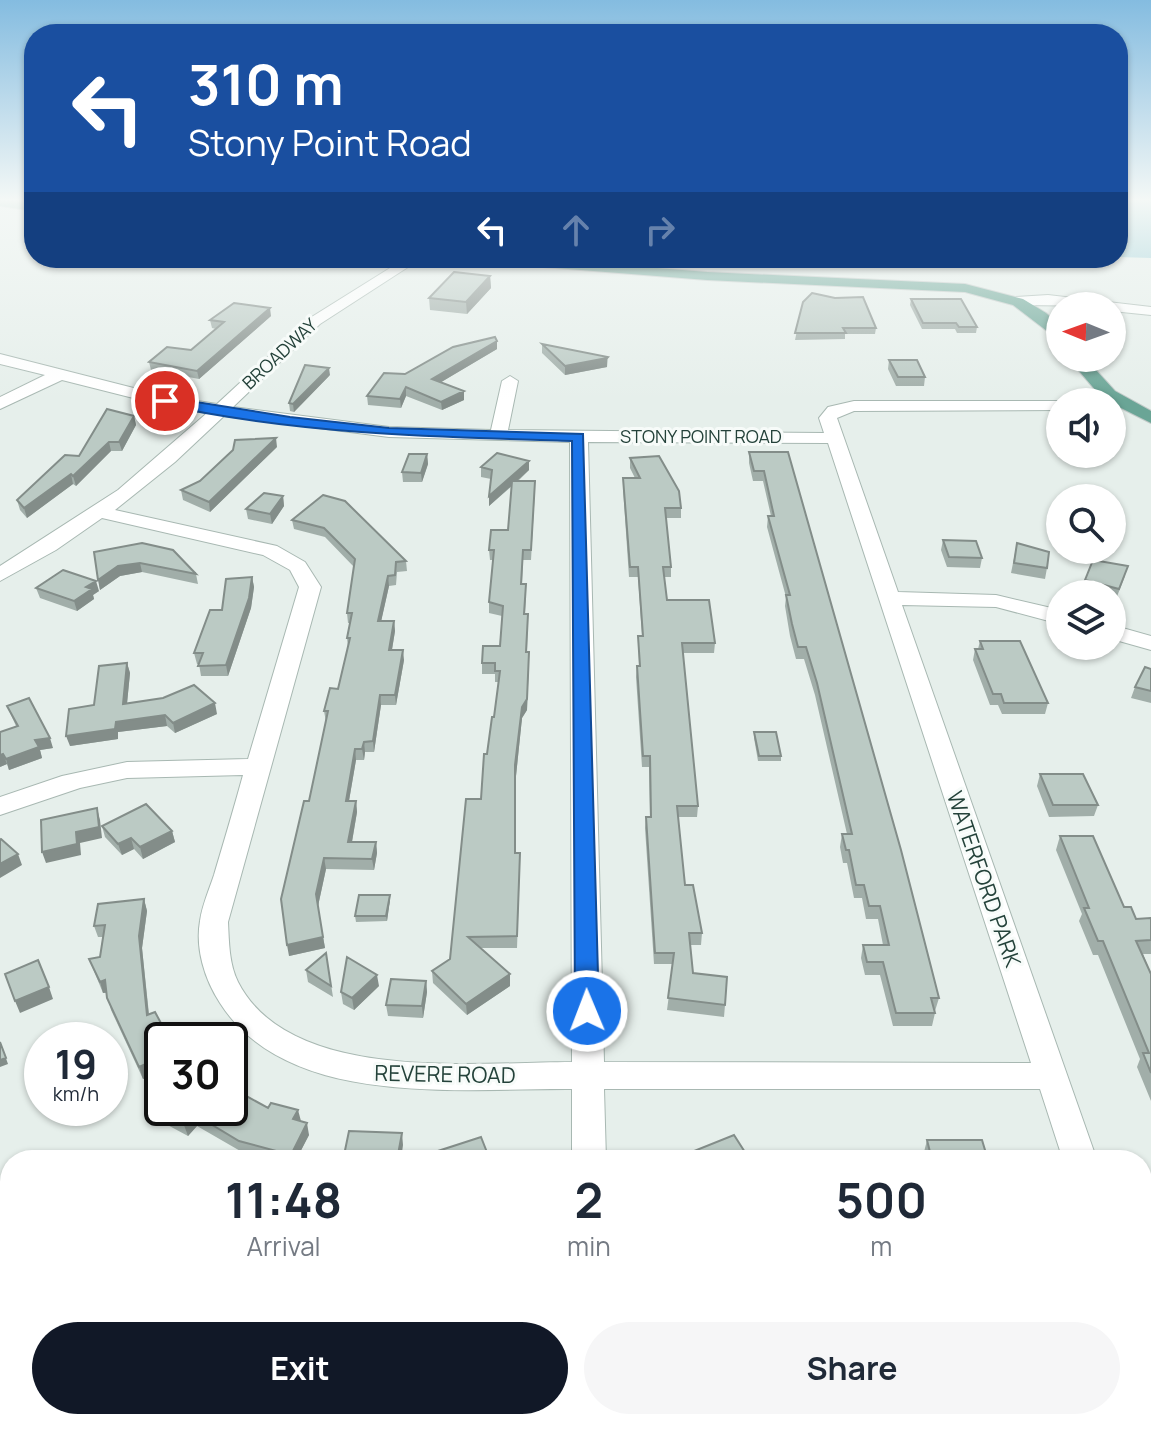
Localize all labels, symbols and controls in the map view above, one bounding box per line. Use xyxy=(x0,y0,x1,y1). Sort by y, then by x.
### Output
text: 310 m xyxy=(188,45,344,122)
icon: left xyxy=(56,56,160,160)
text: Stony Point Road xyxy=(188,118,472,167)
icon: left xyxy=(470,208,514,252)
icon: ahead xyxy=(554,208,598,252)
icon: right xyxy=(638,208,682,252)
north arrow xyxy=(1046,292,1126,372)
map controls xyxy=(1046,292,1126,660)
street label: BROADWAY xyxy=(237,312,323,394)
pin xyxy=(131,367,199,435)
icon: arrive xyxy=(143,379,187,423)
button: sound xyxy=(1046,388,1126,468)
street label: STONY POINT ROAD xyxy=(620,424,782,448)
button: search xyxy=(1046,484,1126,564)
button: layers xyxy=(1046,580,1126,660)
street label: WATERFORD PARK xyxy=(940,787,1028,972)
position arrow xyxy=(545,969,629,1053)
speed limit sign: 30 xyxy=(144,1022,248,1126)
text: 19 xyxy=(55,1036,97,1091)
street label: REVERE ROAD xyxy=(374,1058,516,1090)
text: km/h xyxy=(53,1080,99,1107)
text: 11:48 xyxy=(225,1167,342,1232)
text: 2 xyxy=(575,1167,603,1232)
text: 500 xyxy=(836,1167,927,1232)
text: Arrival xyxy=(246,1228,321,1264)
text: min xyxy=(567,1228,611,1264)
text: m xyxy=(870,1228,892,1264)
button: Exit xyxy=(32,1322,568,1414)
button: Share xyxy=(584,1322,1120,1414)

